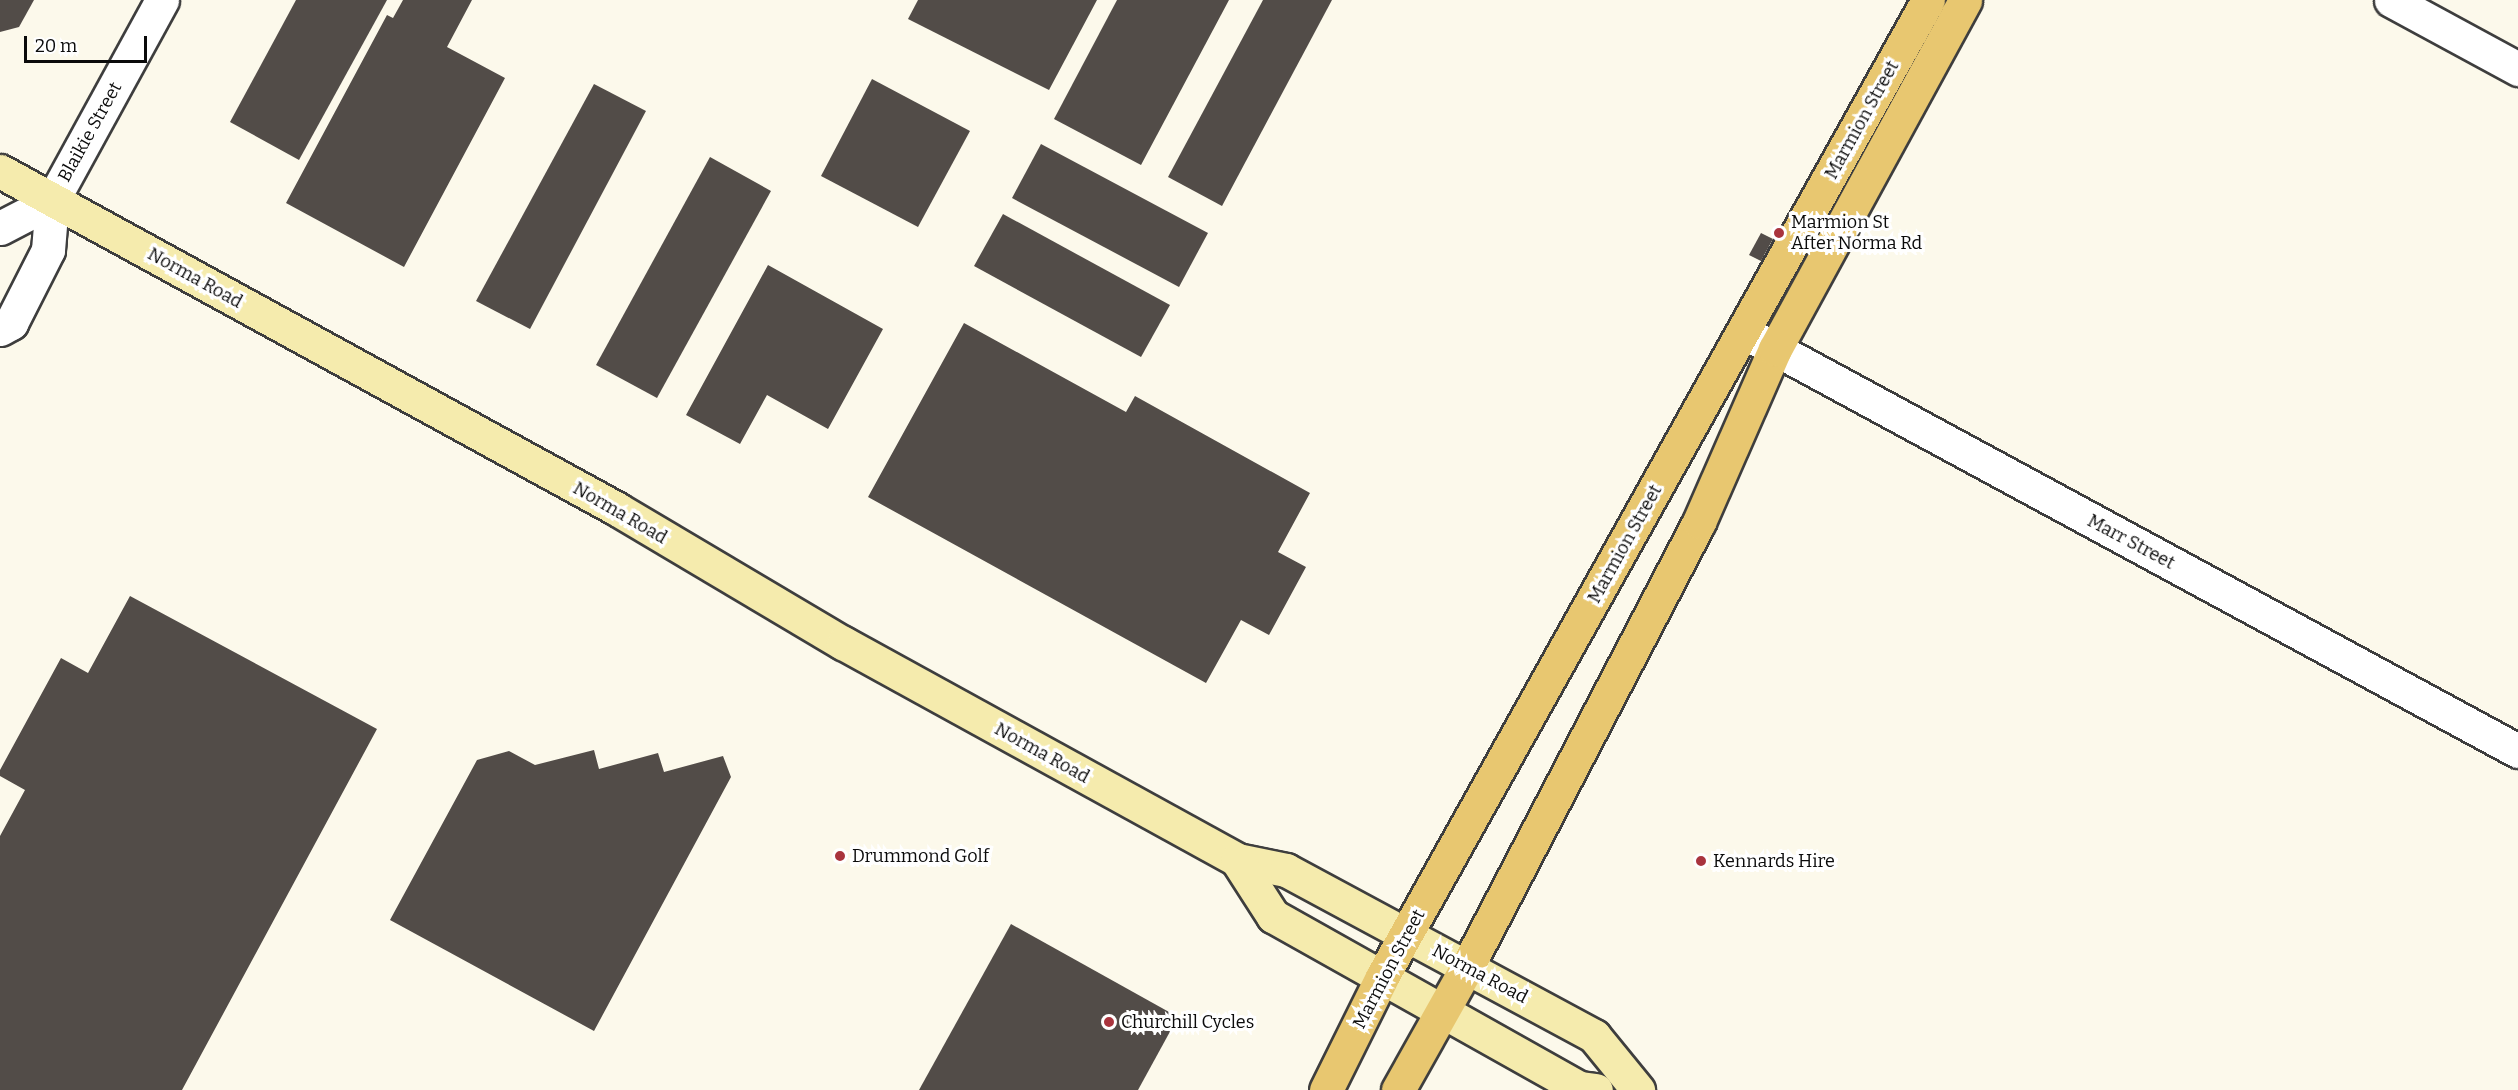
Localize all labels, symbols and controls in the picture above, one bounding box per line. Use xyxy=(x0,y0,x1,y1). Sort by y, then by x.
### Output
scale bar xyxy=(27,24,150,62)
text: 20 m xyxy=(35,35,77,57)
street label: Marmion Street xyxy=(1821,57,1903,183)
street label: Blaikie Street xyxy=(54,78,126,186)
place label: Marmion St After Norma Rd xyxy=(1791,212,1922,254)
marker: Marmion St After Norma Rd xyxy=(1772,226,1786,240)
street label: Norma Road xyxy=(144,243,246,313)
street label: Norma Road xyxy=(569,477,671,549)
street label: Marmion Street xyxy=(1584,481,1666,607)
street label: Marr Street xyxy=(2084,510,2178,574)
street label: Norma Road xyxy=(991,718,1093,788)
place label: Drummond Golf xyxy=(852,845,989,867)
marker: Drummond Golf xyxy=(833,849,847,863)
place label: Kennards Hire xyxy=(1713,850,1835,872)
marker: Kennards Hire xyxy=(1694,854,1708,868)
street label: Marmion Street xyxy=(1348,906,1430,1032)
street label: Norma Road xyxy=(1429,940,1531,1008)
place label: Churchill Cycles xyxy=(1121,1011,1254,1033)
marker: Churchill Cycles xyxy=(1102,1015,1116,1029)

